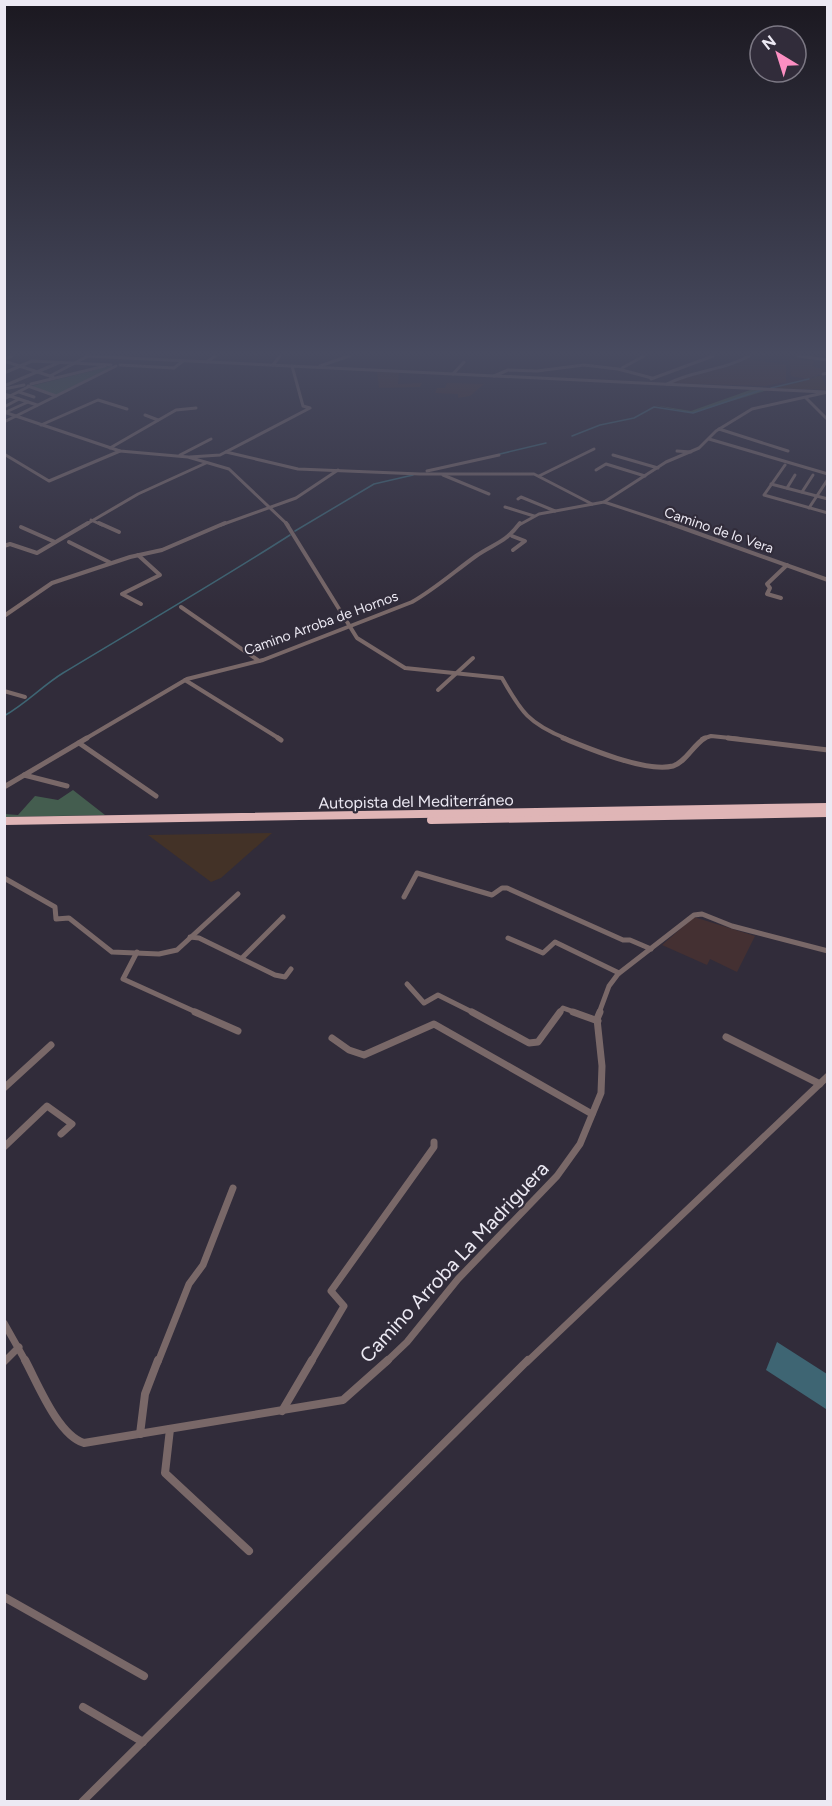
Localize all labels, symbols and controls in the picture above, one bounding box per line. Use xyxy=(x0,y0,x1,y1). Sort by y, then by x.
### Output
north arrow xyxy=(748,24,808,84)
text: N xyxy=(758,31,780,54)
street label: Camino de lo Vera xyxy=(662,504,776,557)
street label: Camino Arroba de Hornos xyxy=(242,588,401,659)
street label: Autopista del Mediterráneo xyxy=(318,790,514,813)
street label: Camino Arroba La Madriguera xyxy=(354,1157,554,1367)

